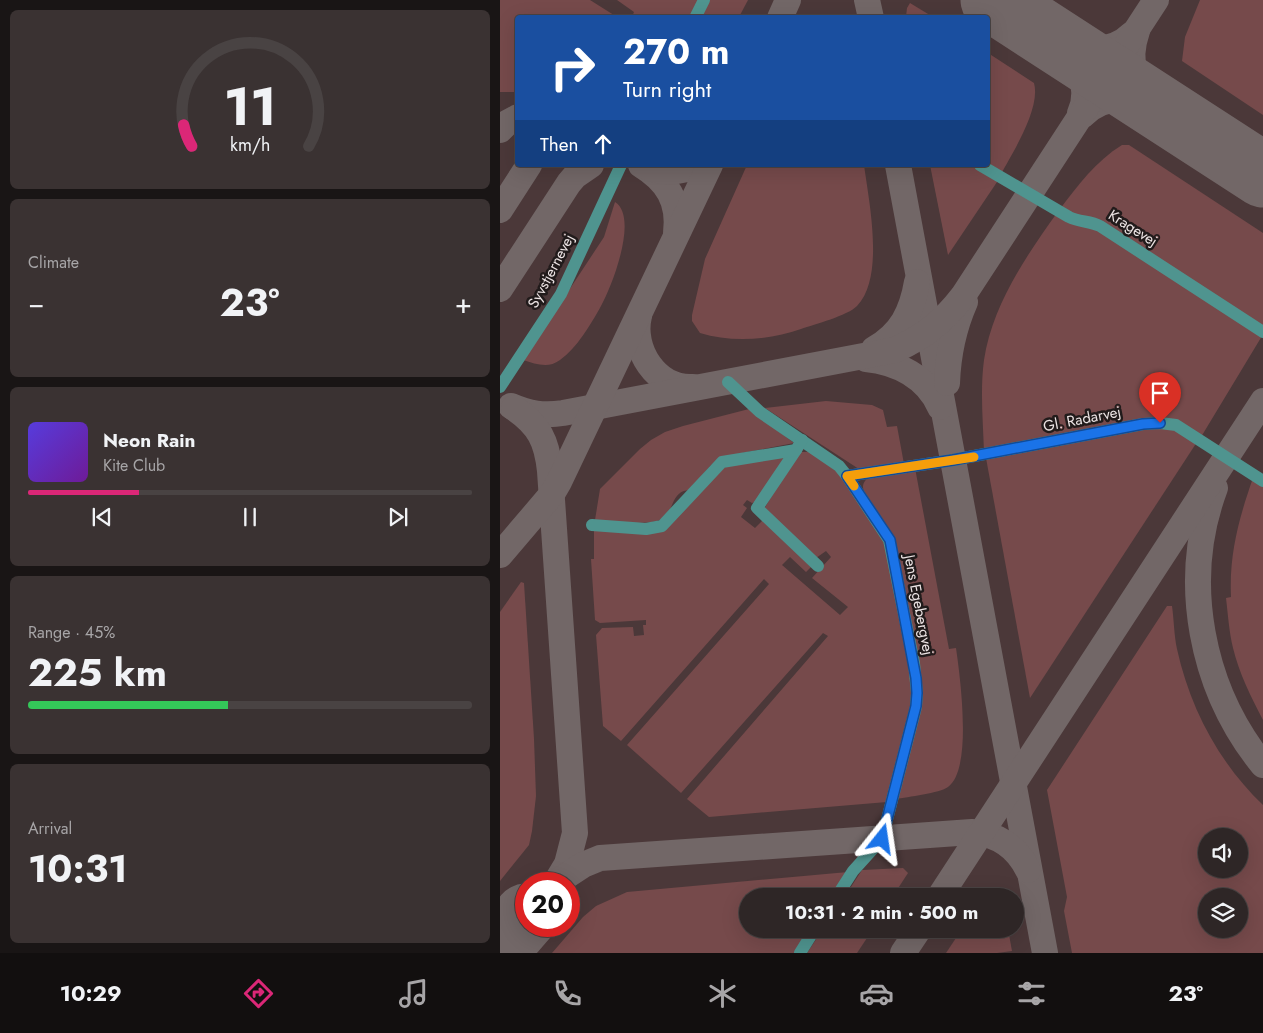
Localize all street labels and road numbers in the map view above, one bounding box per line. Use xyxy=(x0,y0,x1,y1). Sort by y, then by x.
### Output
street label: Kragevej xyxy=(1104,204,1162,252)
street label: Syvstjernevej xyxy=(522,230,580,312)
street label: Gl. Radarvej xyxy=(1041,401,1123,437)
street label: Jens Egebergvej xyxy=(898,551,940,657)

